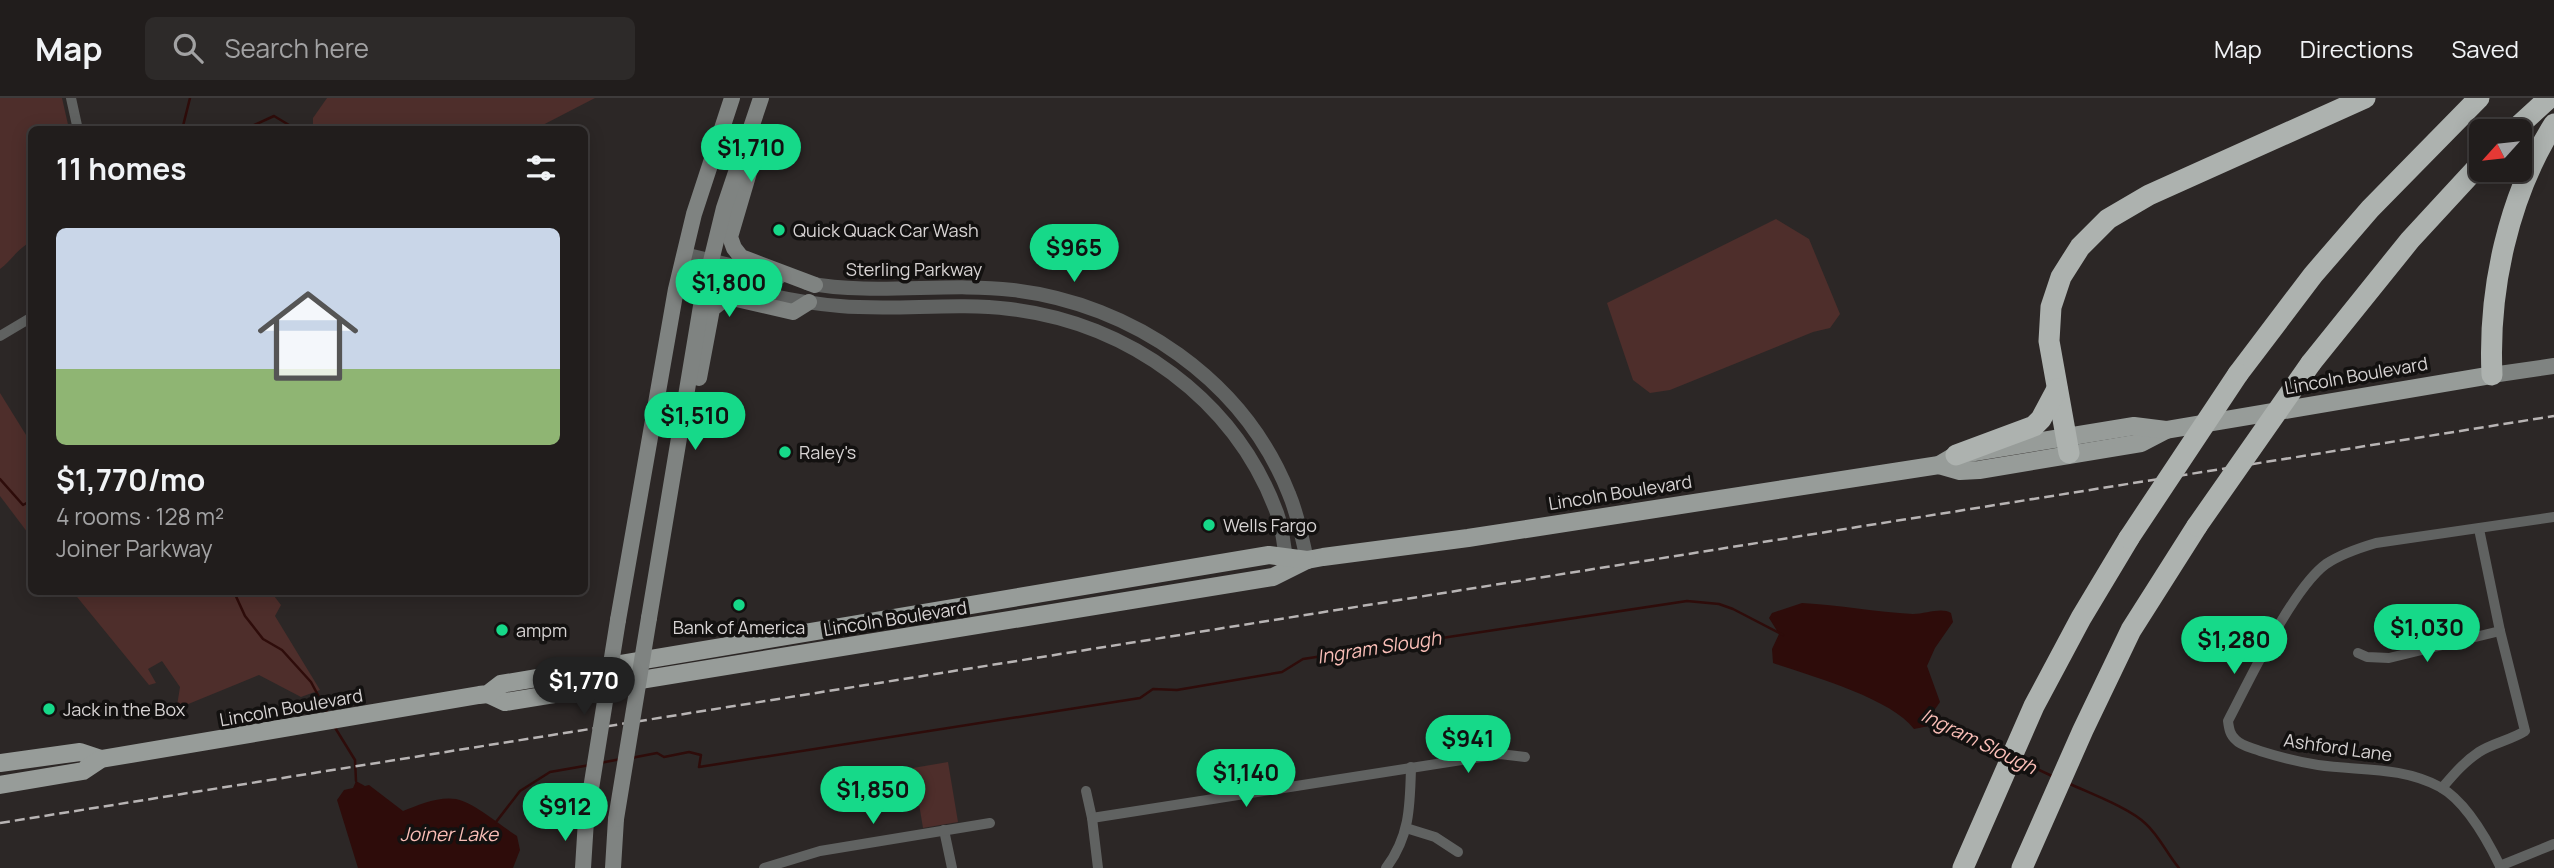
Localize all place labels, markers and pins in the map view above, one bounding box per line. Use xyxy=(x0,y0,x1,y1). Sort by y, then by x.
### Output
pin: $1,710 xyxy=(694,125,808,184)
place label: Quick Quack Car Wash xyxy=(793,218,979,242)
marker: Quick Quack Car Wash xyxy=(771,222,787,238)
pin: $965 xyxy=(1033,225,1115,284)
pin: $1,800 xyxy=(672,260,786,319)
pin: $1,510 xyxy=(638,392,752,452)
place label: Raley's xyxy=(799,440,856,464)
marker: Raley's xyxy=(777,444,793,460)
place label: Wells Fargo xyxy=(1223,513,1317,537)
marker: Wells Fargo xyxy=(1201,517,1217,533)
marker: Bank of America xyxy=(731,597,747,613)
pin: $1,030 xyxy=(2370,604,2484,664)
place label: Bank of America xyxy=(673,615,805,639)
pin: $1,280 xyxy=(2177,616,2291,676)
place label: ampm xyxy=(516,618,567,642)
marker: ampm xyxy=(494,622,510,638)
pin: $1,770 xyxy=(527,658,641,717)
place label: Jack in the Box xyxy=(63,697,186,721)
marker: Jack in the Box xyxy=(41,701,57,717)
pin: $941 xyxy=(1427,716,1509,775)
pin: $1,140 xyxy=(1189,750,1303,809)
pin: $1,850 xyxy=(816,766,930,826)
pin: $912 xyxy=(524,784,606,843)

